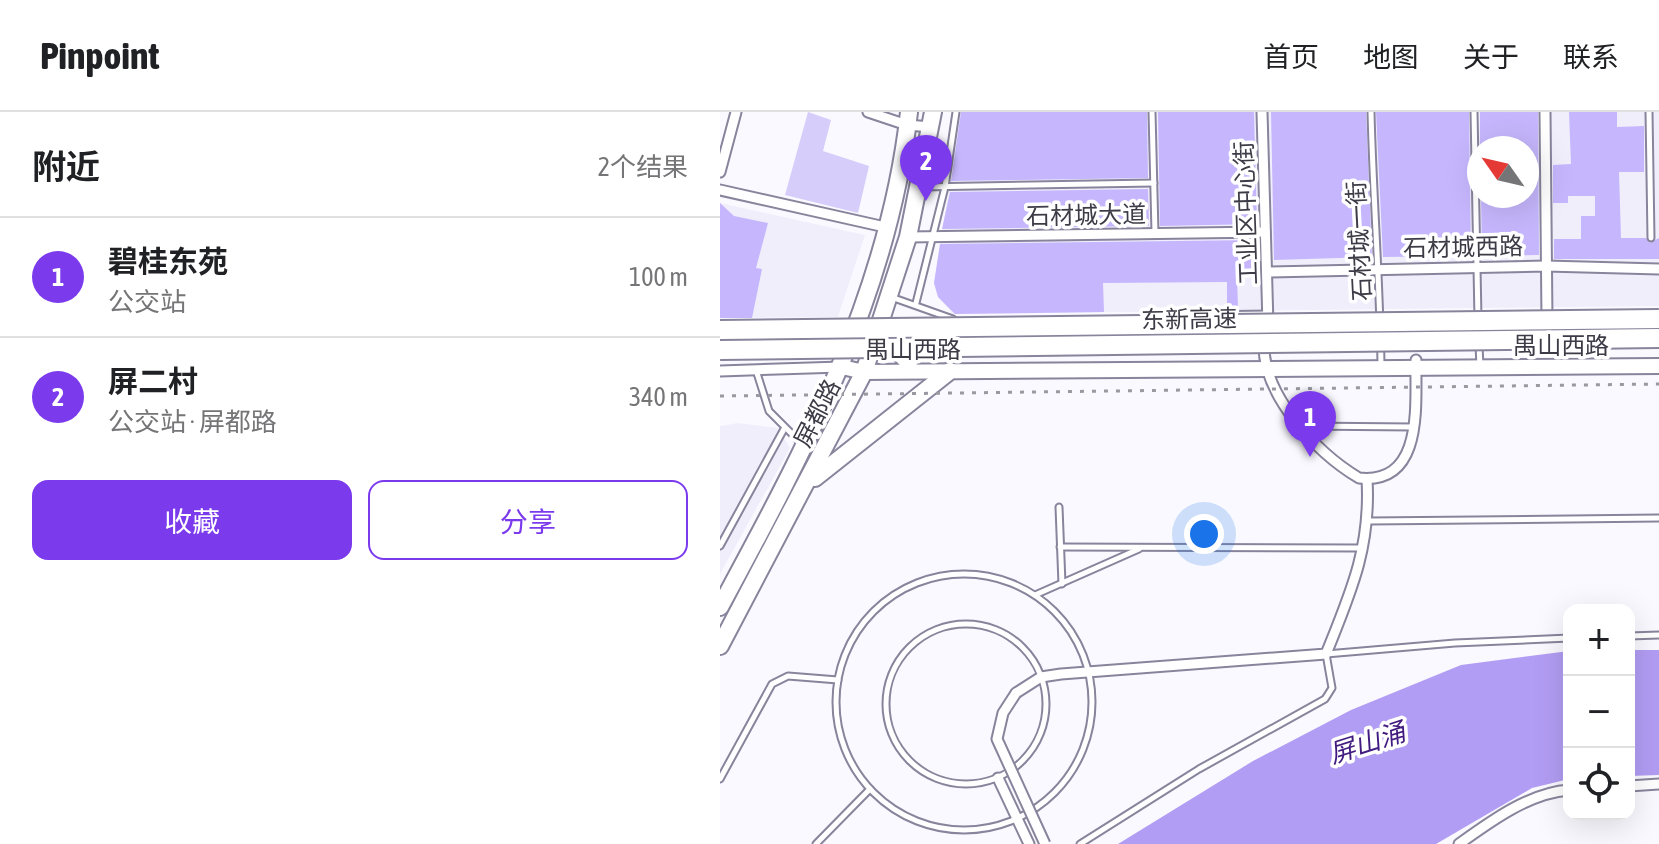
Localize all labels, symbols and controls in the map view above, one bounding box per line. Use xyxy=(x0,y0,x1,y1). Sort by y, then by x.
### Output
text: Pinpoint xyxy=(40,34,159,77)
text: 首页 xyxy=(1263,41,1319,73)
text: 地图 xyxy=(1363,41,1419,73)
text: 关于 xyxy=(1463,41,1519,73)
text: 联系 xyxy=(1563,41,1619,73)
pin: 2 xyxy=(900,135,952,201)
north arrow xyxy=(1467,136,1539,208)
street label: 工业区中心街 xyxy=(1230,141,1262,285)
text: 附近 xyxy=(32,147,100,186)
text: 2个结果 xyxy=(598,152,688,182)
street label: 石材城一街 xyxy=(1342,180,1376,302)
street label: 石材城大道 xyxy=(1026,200,1146,230)
street label: 石材城西路 xyxy=(1403,232,1523,262)
text: 碧桂东苑 xyxy=(108,244,228,278)
text: 1 xyxy=(52,262,64,292)
text: 100 m xyxy=(629,262,688,292)
text: 公交站 xyxy=(108,287,186,317)
street label: 东新高速 xyxy=(1141,305,1237,333)
street label: 禺山西路 xyxy=(1513,332,1609,359)
street label: 禺山西路 xyxy=(865,336,961,363)
text: 屏二村 xyxy=(108,364,198,398)
street label: 屏都路 xyxy=(789,375,845,451)
text: 2 xyxy=(52,382,64,412)
text: 340 m xyxy=(629,382,688,412)
pin: 1 xyxy=(1284,391,1336,457)
text: 公交站 · 屏都路 xyxy=(108,407,277,437)
button: 收藏 xyxy=(32,480,352,560)
button: 分享 xyxy=(368,480,688,560)
your location xyxy=(1184,514,1224,554)
map controls xyxy=(1563,604,1635,820)
button: + xyxy=(1563,604,1635,676)
button: − xyxy=(1563,676,1635,748)
water label: 屏山涌 xyxy=(1325,716,1412,769)
button: locate xyxy=(1563,748,1635,820)

